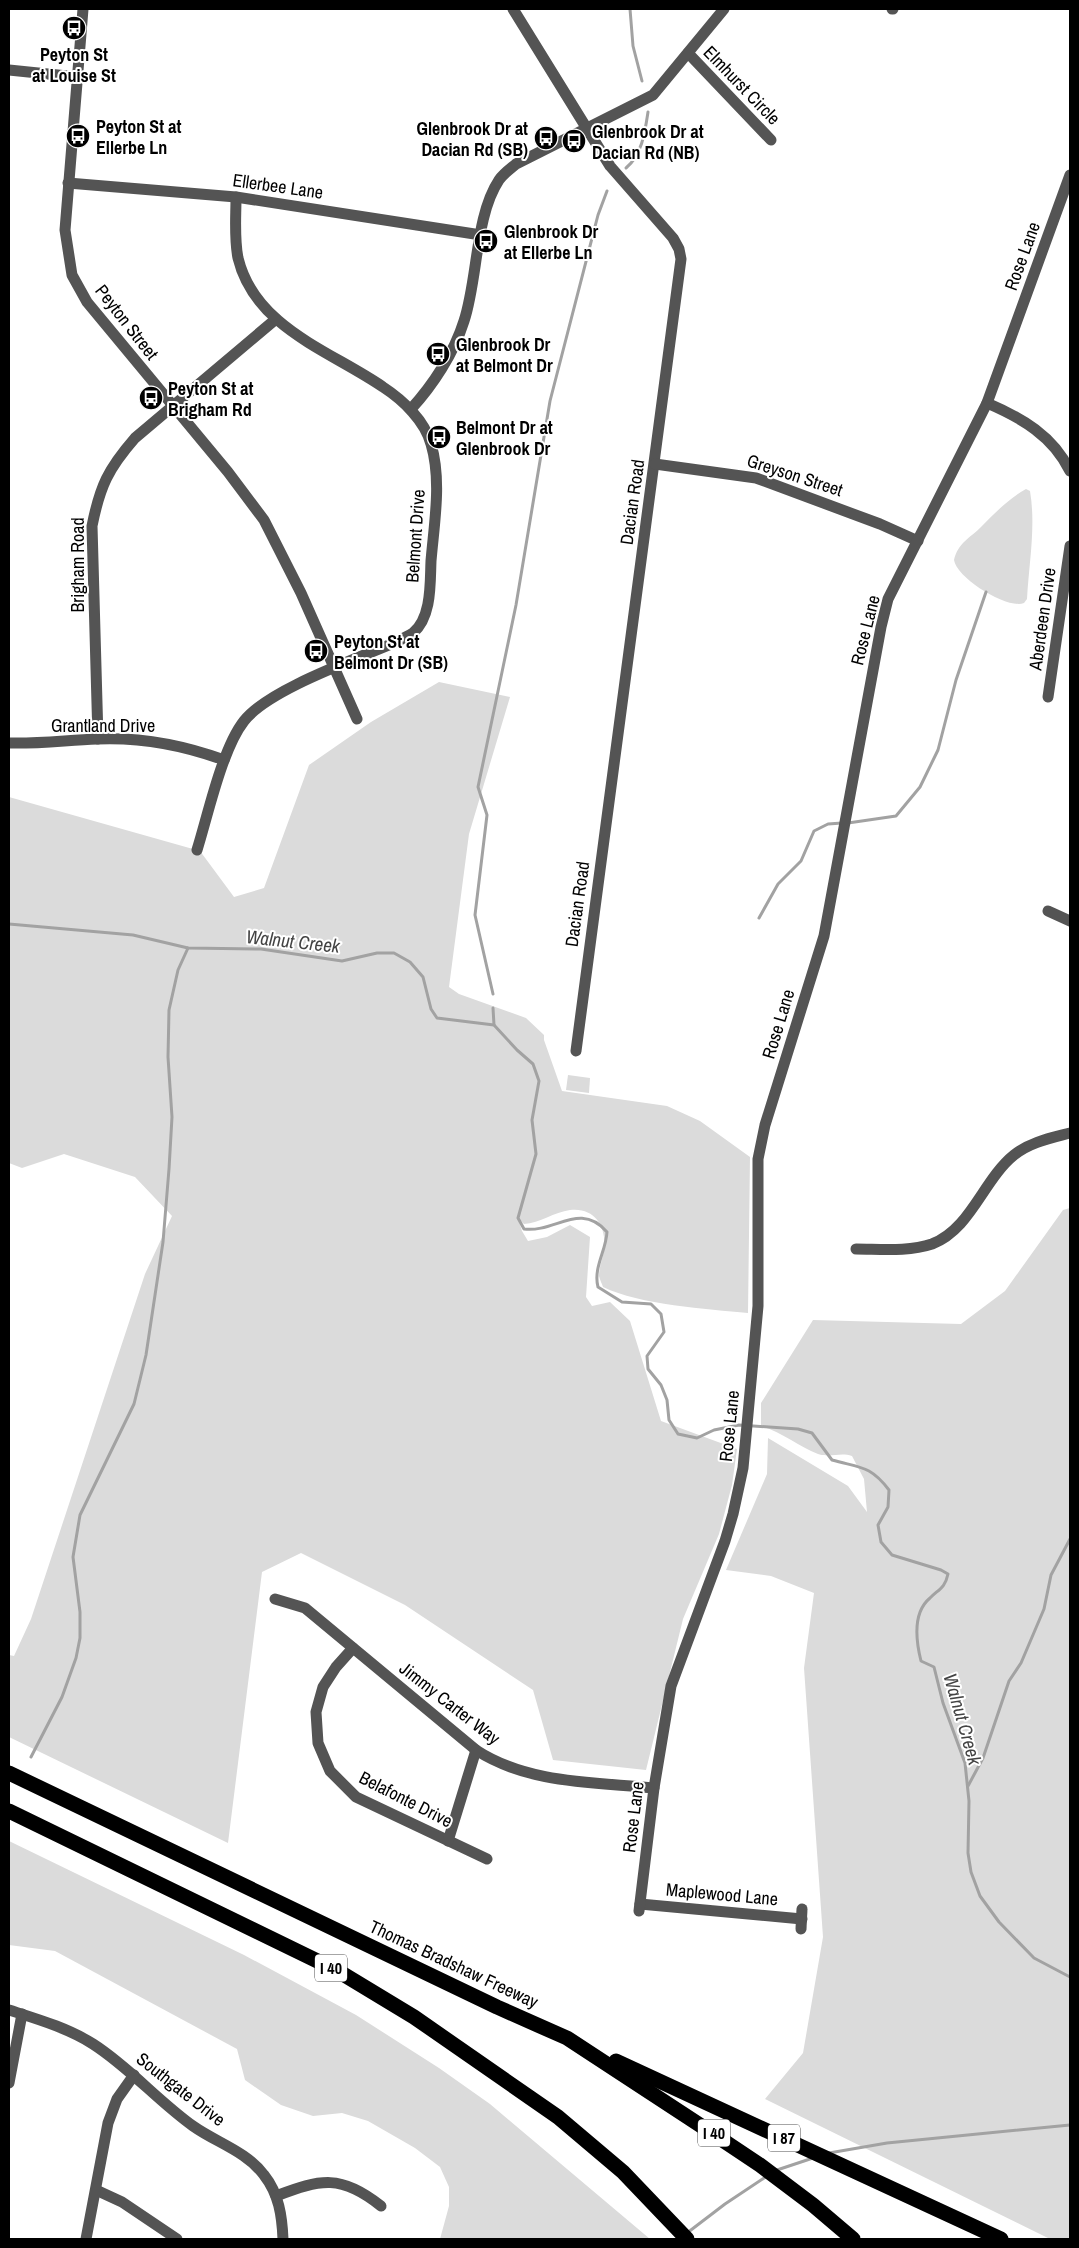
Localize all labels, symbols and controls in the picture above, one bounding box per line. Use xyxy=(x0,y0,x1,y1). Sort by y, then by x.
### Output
bus stop icon: Peyton St at Louise St xyxy=(61,15,87,41)
street label: Elmhurst Circle xyxy=(698,40,786,130)
place label: Peyton St at Louise St xyxy=(32,42,116,88)
place label: Peyton St at Ellerbe Ln xyxy=(96,114,181,160)
place label: Glenbrook Dr at Dacian Rd (SB) xyxy=(416,116,528,162)
place label: Glenbrook Dr at Dacian Rd (NB) xyxy=(592,119,704,165)
bus stop icon: Peyton St at Ellerbe Ln xyxy=(65,123,91,149)
bus stop icon: Glenbrook Dr at Dacian Rd (SB) xyxy=(533,125,559,151)
bus stop icon: Glenbrook Dr at Dacian Rd (NB) xyxy=(561,128,587,154)
street label: Ellerbee Lane xyxy=(231,167,325,205)
street label: Rose Lane xyxy=(998,218,1046,294)
place label: Glenbrook Dr at Ellerbe Ln xyxy=(504,219,599,265)
bus stop icon: Glenbrook Dr at Ellerbe Ln xyxy=(473,228,499,254)
street label: Peyton Street xyxy=(90,279,164,365)
place label: Glenbrook Dr at Belmont Dr xyxy=(456,332,553,378)
bus stop icon: Glenbrook Dr at Belmont Dr xyxy=(425,341,451,367)
place label: Peyton St at Brigham Rd xyxy=(168,376,253,422)
bus stop icon: Peyton St at Brigham Rd xyxy=(138,385,164,411)
place label: Belmont Dr at Glenbrook Dr xyxy=(456,415,553,461)
bus stop icon: Belmont Dr at Glenbrook Dr xyxy=(426,424,452,450)
street label: Greyson Street xyxy=(744,448,846,502)
street label: Dacian Road xyxy=(614,458,650,546)
street label: Belmont Drive xyxy=(399,488,431,584)
street label: Brigham Road xyxy=(65,517,90,613)
street label: Aberdeen Drive xyxy=(1022,566,1062,673)
street label: Rose Lane xyxy=(844,592,886,668)
place label: Peyton St at Belmont Dr (SB) xyxy=(334,629,448,675)
bus stop icon: Peyton St at Belmont Dr (SB) xyxy=(303,638,329,664)
street label: Grantland Drive xyxy=(51,713,155,738)
street label: Dacian Road xyxy=(559,860,595,948)
water label: Walnut Creek xyxy=(245,923,342,959)
street label: Rose Lane xyxy=(756,986,800,1062)
street label: Rose Lane xyxy=(713,1389,745,1463)
street label: Jimmy Carter Way xyxy=(394,1656,506,1751)
water label: Walnut Creek xyxy=(938,1670,989,1769)
street label: Belafonte Drive xyxy=(355,1765,457,1833)
street label: Rose Lane xyxy=(616,1780,650,1854)
street label: Maplewood Lane xyxy=(665,1877,779,1911)
street label: Thomas Bradshaw Freeway xyxy=(365,1914,543,2014)
road number: I 40 xyxy=(315,1955,347,1982)
street label: Southgate Drive xyxy=(131,2046,231,2132)
road number: I 40 xyxy=(698,2120,730,2146)
road number: I 87 xyxy=(768,2124,800,2152)

